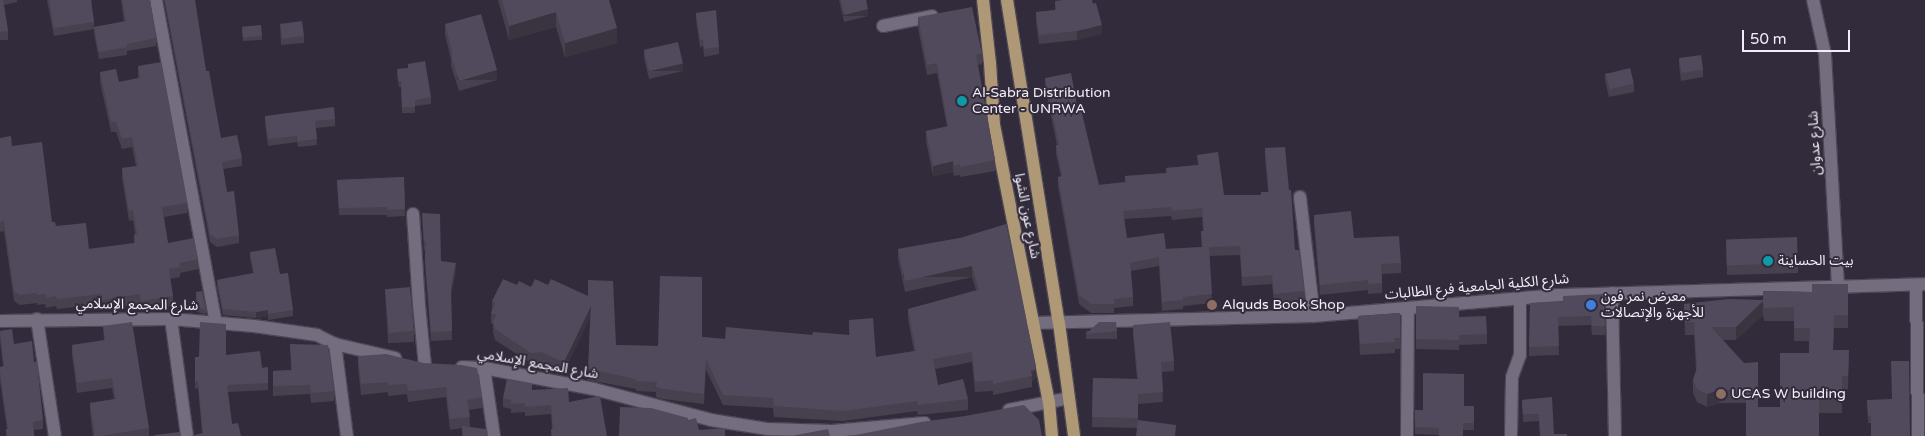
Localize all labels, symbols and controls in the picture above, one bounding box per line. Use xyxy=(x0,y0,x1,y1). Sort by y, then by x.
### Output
scale bar xyxy=(1745,20,1852,52)
text: 50 m xyxy=(1750,30,1787,48)
place label: Al-Sabra Distribution Center - UNRWA xyxy=(972,85,1111,118)
marker: Al-Sabra Distribution Center - UNRWA xyxy=(956,95,968,107)
street label: شارع عدوان xyxy=(1805,110,1825,176)
street label: شارع عون الشوا xyxy=(1010,172,1044,260)
place label: بيت الحساينة xyxy=(1778,253,1854,269)
marker: بيت الحساينة xyxy=(1762,255,1774,267)
street label: شارع الكلية الجامعية فرع الطالبات xyxy=(1384,271,1570,303)
place label: معرض نمر فون للأجهزة والإتصالات xyxy=(1601,289,1704,322)
street label: شارع المجمع الإسلامي xyxy=(76,296,198,314)
place label: Alquds Book Shop xyxy=(1222,297,1345,313)
marker: Alquds Book Shop xyxy=(1206,299,1218,311)
marker: معرض نمر فون للأجهزة والإتصالات xyxy=(1585,299,1597,311)
street label: شارع المجمع الإسلامي xyxy=(476,345,600,383)
place label: UCAS W building xyxy=(1731,386,1846,402)
marker: UCAS W building xyxy=(1715,388,1727,400)

